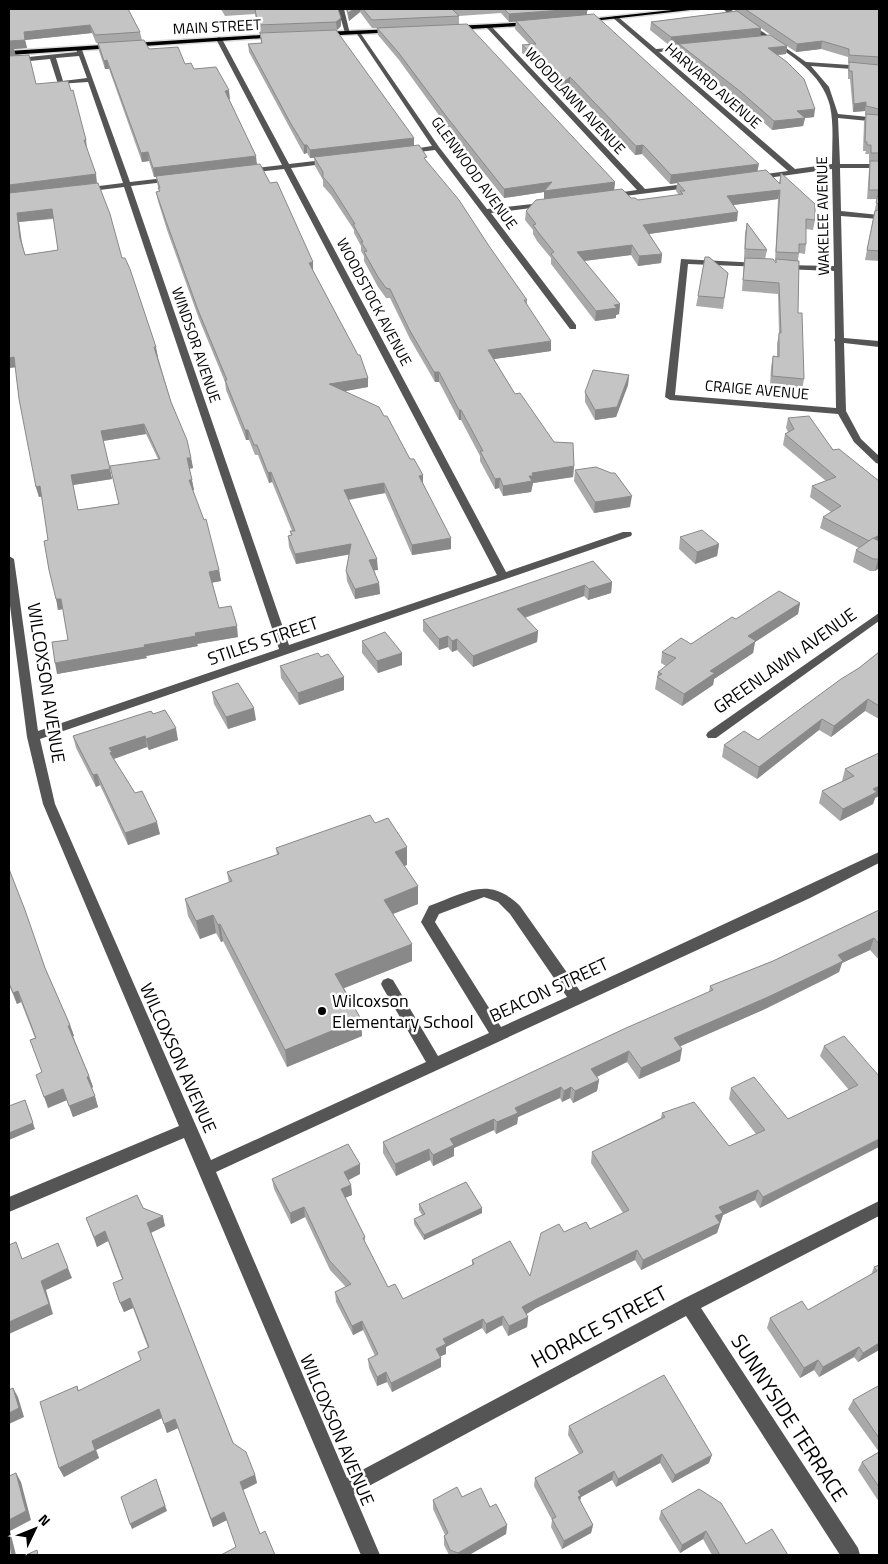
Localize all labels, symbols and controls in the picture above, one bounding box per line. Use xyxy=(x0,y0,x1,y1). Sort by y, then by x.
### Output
street label: MAIN STREET xyxy=(172,13,262,40)
street label: HARVARD AVENUE xyxy=(660,37,767,134)
street label: WOODLAWN AVENUE xyxy=(520,42,631,159)
street label: GLENWOOD AVENUE xyxy=(426,112,523,234)
street label: WAKELEE AVENUE xyxy=(810,156,835,276)
street label: WOODSTOCK AVENUE xyxy=(331,234,418,370)
street label: WINDSOR AVENUE xyxy=(166,284,227,406)
street label: CRAIGE AVENUE xyxy=(704,373,810,406)
street label: WILCOXSON AVENUE xyxy=(20,601,73,765)
street label: GREENLAWN AVENUE xyxy=(707,601,862,720)
street label: STILES STREET xyxy=(204,609,322,672)
street label: BEACON STREET xyxy=(485,950,613,1029)
street label: WILCOXSON AVENUE xyxy=(133,978,224,1137)
place label: Wilcoxson Elementary School xyxy=(332,987,474,1035)
marker: Wilcoxson Elementary School xyxy=(316,1005,328,1017)
street label: HORACE STREET xyxy=(525,1277,672,1376)
street label: SUNNYSIDE TERRACE xyxy=(724,1327,856,1508)
street label: WILCOXSON AVENUE xyxy=(293,1350,382,1510)
north arrow xyxy=(10,1504,60,1554)
text: N xyxy=(34,1509,56,1531)

